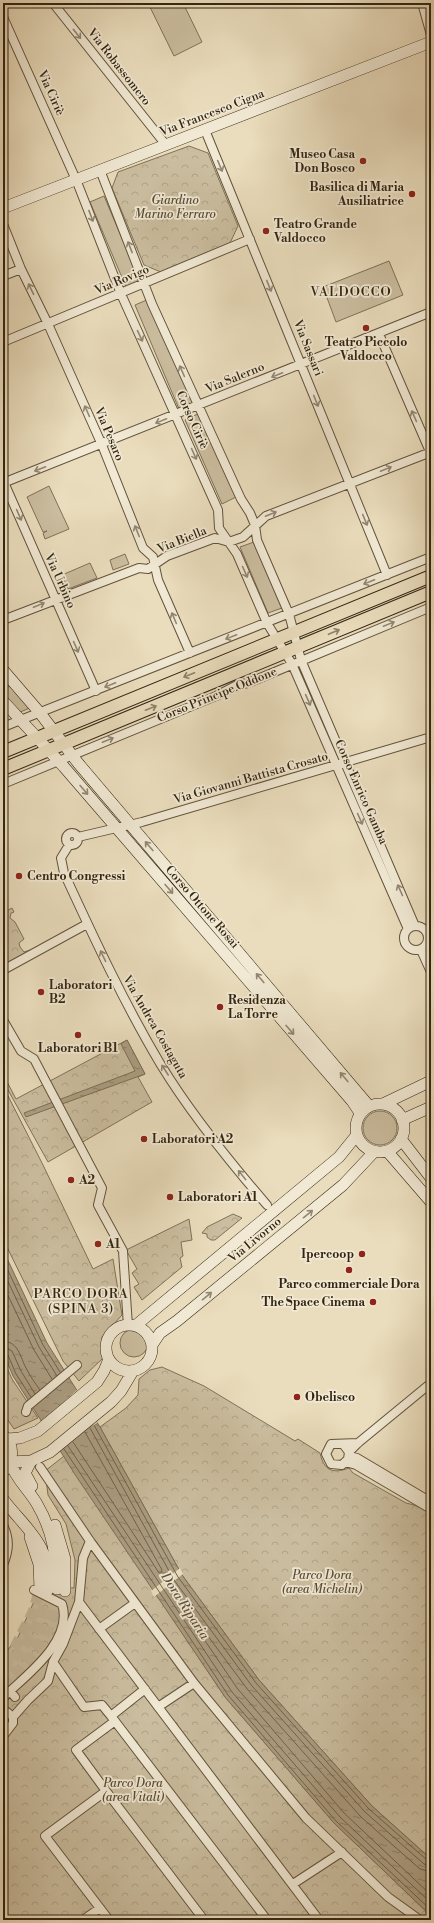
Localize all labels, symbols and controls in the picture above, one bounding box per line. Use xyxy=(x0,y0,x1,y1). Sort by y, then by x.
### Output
street label: Via Robassomero xyxy=(84,25,154,109)
one-way arrow xyxy=(73,28,82,39)
street label: Via Ciriè xyxy=(34,67,68,118)
street label: Via Francesco Cigna xyxy=(157,86,267,140)
place label: Museo Casa Don Bosco xyxy=(289,147,355,176)
marker: Museo Casa Don Bosco xyxy=(358,156,368,166)
one-way arrow xyxy=(216,160,224,172)
place label: Basilica di Maria Ausiliatrice xyxy=(310,180,405,209)
marker: Basilica di Maria Ausiliatrice xyxy=(407,189,417,199)
park label: Giardino Marino Ferraro xyxy=(134,193,216,222)
one-way arrow xyxy=(87,209,95,221)
place label: Teatro Grande Valdocco xyxy=(273,217,358,246)
marker: Teatro Grande Valdocco xyxy=(261,226,271,236)
one-way arrow xyxy=(126,242,134,254)
street label: Via Rovigo xyxy=(91,262,152,299)
one-way arrow xyxy=(266,280,274,292)
one-way arrow xyxy=(27,283,34,295)
district label: VALDOCCO xyxy=(309,284,392,300)
street label: Via Sassari xyxy=(290,317,326,378)
marker: Teatro Piccolo Valdocco xyxy=(361,323,371,333)
one-way arrow xyxy=(137,330,144,342)
place label: Teatro Piccolo Valdocco xyxy=(325,335,407,364)
street label: Via Salerno xyxy=(202,359,267,397)
one-way arrow xyxy=(177,365,185,377)
one-way arrow xyxy=(272,371,284,379)
street label: Corso Ciriè xyxy=(172,388,212,452)
one-way arrow xyxy=(313,395,321,407)
street label: Via Pesaro xyxy=(91,404,127,463)
one-way arrow xyxy=(83,406,90,418)
one-way arrow xyxy=(410,411,418,423)
one-way arrow xyxy=(156,418,168,426)
one-way arrow xyxy=(191,448,198,460)
one-way arrow xyxy=(35,465,47,473)
one-way arrow xyxy=(380,465,392,473)
one-way arrow xyxy=(15,509,23,521)
one-way arrow xyxy=(265,510,277,518)
one-way arrow xyxy=(362,513,369,525)
street label: Via Biella xyxy=(154,523,210,557)
one-way arrow xyxy=(132,526,140,538)
street label: Via Urbino xyxy=(41,550,79,611)
one-way arrow xyxy=(242,566,249,578)
one-way arrow xyxy=(363,579,375,587)
one-way arrow xyxy=(33,601,45,609)
one-way arrow xyxy=(170,612,177,624)
one-way arrow xyxy=(382,620,394,628)
one-way arrow xyxy=(327,628,339,636)
one-way arrow xyxy=(225,634,237,641)
one-way arrow xyxy=(73,641,81,653)
street label: Corso Principe Oddone xyxy=(155,664,279,726)
one-way arrow xyxy=(184,672,196,680)
one-way arrow xyxy=(104,682,116,690)
one-way arrow xyxy=(305,694,312,706)
one-way arrow xyxy=(145,704,157,711)
one-way arrow xyxy=(101,736,113,744)
street label: Corso Enrico Gamba xyxy=(331,737,391,848)
street label: Via Giovanni Battista Crosato xyxy=(171,749,330,808)
one-way arrow xyxy=(79,785,89,795)
one-way arrow xyxy=(357,813,364,825)
one-way arrow xyxy=(144,841,153,852)
street label: Corso Ottone Rosai xyxy=(162,862,242,952)
place label: Centro Congressi xyxy=(27,869,126,884)
marker: Centro Congressi xyxy=(14,871,24,881)
one-way arrow xyxy=(164,883,173,894)
one-way arrow xyxy=(395,885,403,897)
one-way arrow xyxy=(99,950,106,962)
street label: Via Andrea Costaguta xyxy=(119,972,191,1082)
one-way arrow xyxy=(255,972,264,983)
place label: Laboratori B2 xyxy=(49,978,112,1007)
marker: Laboratori B2 xyxy=(36,987,46,997)
place label: Residenza La Torre xyxy=(228,993,286,1022)
marker: Residenza La Torre xyxy=(215,1002,225,1012)
one-way arrow xyxy=(286,1024,295,1035)
marker: Laboratori B1 xyxy=(73,1030,83,1040)
place label: Laboratori B1 xyxy=(38,1041,118,1056)
one-way arrow xyxy=(161,1065,169,1076)
one-way arrow xyxy=(339,1072,348,1082)
place label: Laboratori A2 xyxy=(152,1132,233,1147)
marker: Laboratori A2 xyxy=(139,1134,149,1144)
one-way arrow xyxy=(237,1170,246,1180)
place label: A2 xyxy=(78,1173,95,1188)
marker: A2 xyxy=(66,1175,76,1185)
place label: Laboratori A1 xyxy=(178,1190,258,1205)
marker: Laboratori A1 xyxy=(165,1192,175,1202)
one-way arrow xyxy=(303,1209,313,1218)
street label: Via Livorno xyxy=(225,1214,285,1267)
place label: A1 xyxy=(105,1237,121,1252)
marker: A1 xyxy=(93,1239,103,1249)
place label: Ipercoop xyxy=(301,1247,354,1262)
marker: Ipercoop xyxy=(357,1249,367,1259)
marker: Parco commerciale Dora xyxy=(344,1265,354,1275)
place label: Parco commerciale Dora xyxy=(278,1277,420,1292)
district label: PARCO DORA (SPINA 3) xyxy=(33,1286,129,1317)
one-way arrow xyxy=(202,1291,213,1300)
place label: The Space Cinema xyxy=(262,1295,366,1310)
marker: The Space Cinema xyxy=(368,1297,378,1307)
place label: Obelisco xyxy=(305,1390,355,1405)
marker: Obelisco xyxy=(292,1392,302,1402)
park label: Parco Dora (area Michelin) xyxy=(282,1568,362,1597)
water label: Dora Riparia xyxy=(157,1569,213,1643)
park label: Parco Dora (area Vitali) xyxy=(102,1776,164,1805)

